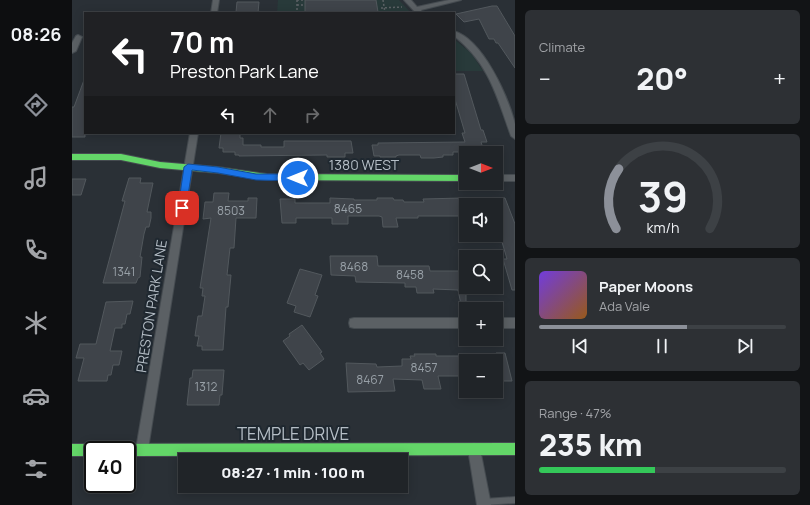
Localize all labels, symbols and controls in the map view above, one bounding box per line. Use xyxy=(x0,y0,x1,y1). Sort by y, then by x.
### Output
text: 08:26 xyxy=(11,22,61,46)
text: 70 m xyxy=(170,23,234,61)
icon: left xyxy=(104,28,156,80)
text: Climate xyxy=(539,38,585,56)
text: 20° xyxy=(636,58,688,99)
text: Preston Park Lane xyxy=(170,59,319,83)
text: − xyxy=(539,64,551,94)
text: + xyxy=(773,64,786,94)
icon: directions xyxy=(22,91,50,119)
icon: left xyxy=(217,104,239,126)
icon: ahead xyxy=(259,104,281,126)
icon: right xyxy=(301,104,323,126)
north arrow xyxy=(459,146,503,190)
map controls xyxy=(459,146,503,398)
street label: 1380 WEST xyxy=(329,155,400,174)
position arrow xyxy=(277,157,319,199)
icon: music xyxy=(22,164,50,192)
text: 39 xyxy=(637,167,688,223)
pin xyxy=(165,191,199,225)
icon: arrive xyxy=(171,197,193,219)
button: sound xyxy=(459,198,503,242)
house number: 8465 xyxy=(334,200,362,217)
house number: 8503 xyxy=(217,202,245,219)
text: km/h xyxy=(646,217,679,236)
icon: phone xyxy=(22,236,50,264)
street label: PRESTON PARK LANE xyxy=(131,238,171,374)
button: search xyxy=(459,250,503,294)
house number: 8468 xyxy=(340,258,368,275)
house number: 1341 xyxy=(112,263,136,280)
house number: 8458 xyxy=(396,266,424,283)
text: Paper Moons xyxy=(599,276,693,297)
text: Ada Vale xyxy=(599,297,650,315)
button: + xyxy=(459,302,503,346)
icon: climate xyxy=(22,309,50,337)
icon: previous xyxy=(569,335,591,357)
icon: pause xyxy=(651,335,673,357)
icon: next xyxy=(734,335,756,357)
button: − xyxy=(459,354,503,398)
house number: 8457 xyxy=(411,359,438,376)
house number: 8467 xyxy=(356,371,384,388)
house number: 1312 xyxy=(195,378,218,395)
icon: car xyxy=(22,382,50,410)
text: Range · 47% xyxy=(539,404,612,422)
street label: TEMPLE DRIVE xyxy=(237,422,349,445)
text: 235 km xyxy=(539,424,643,465)
speed limit sign: 40 xyxy=(84,441,136,493)
icon: filters xyxy=(22,455,50,483)
text: 08:27 · 1 min · 100 m xyxy=(221,462,365,483)

